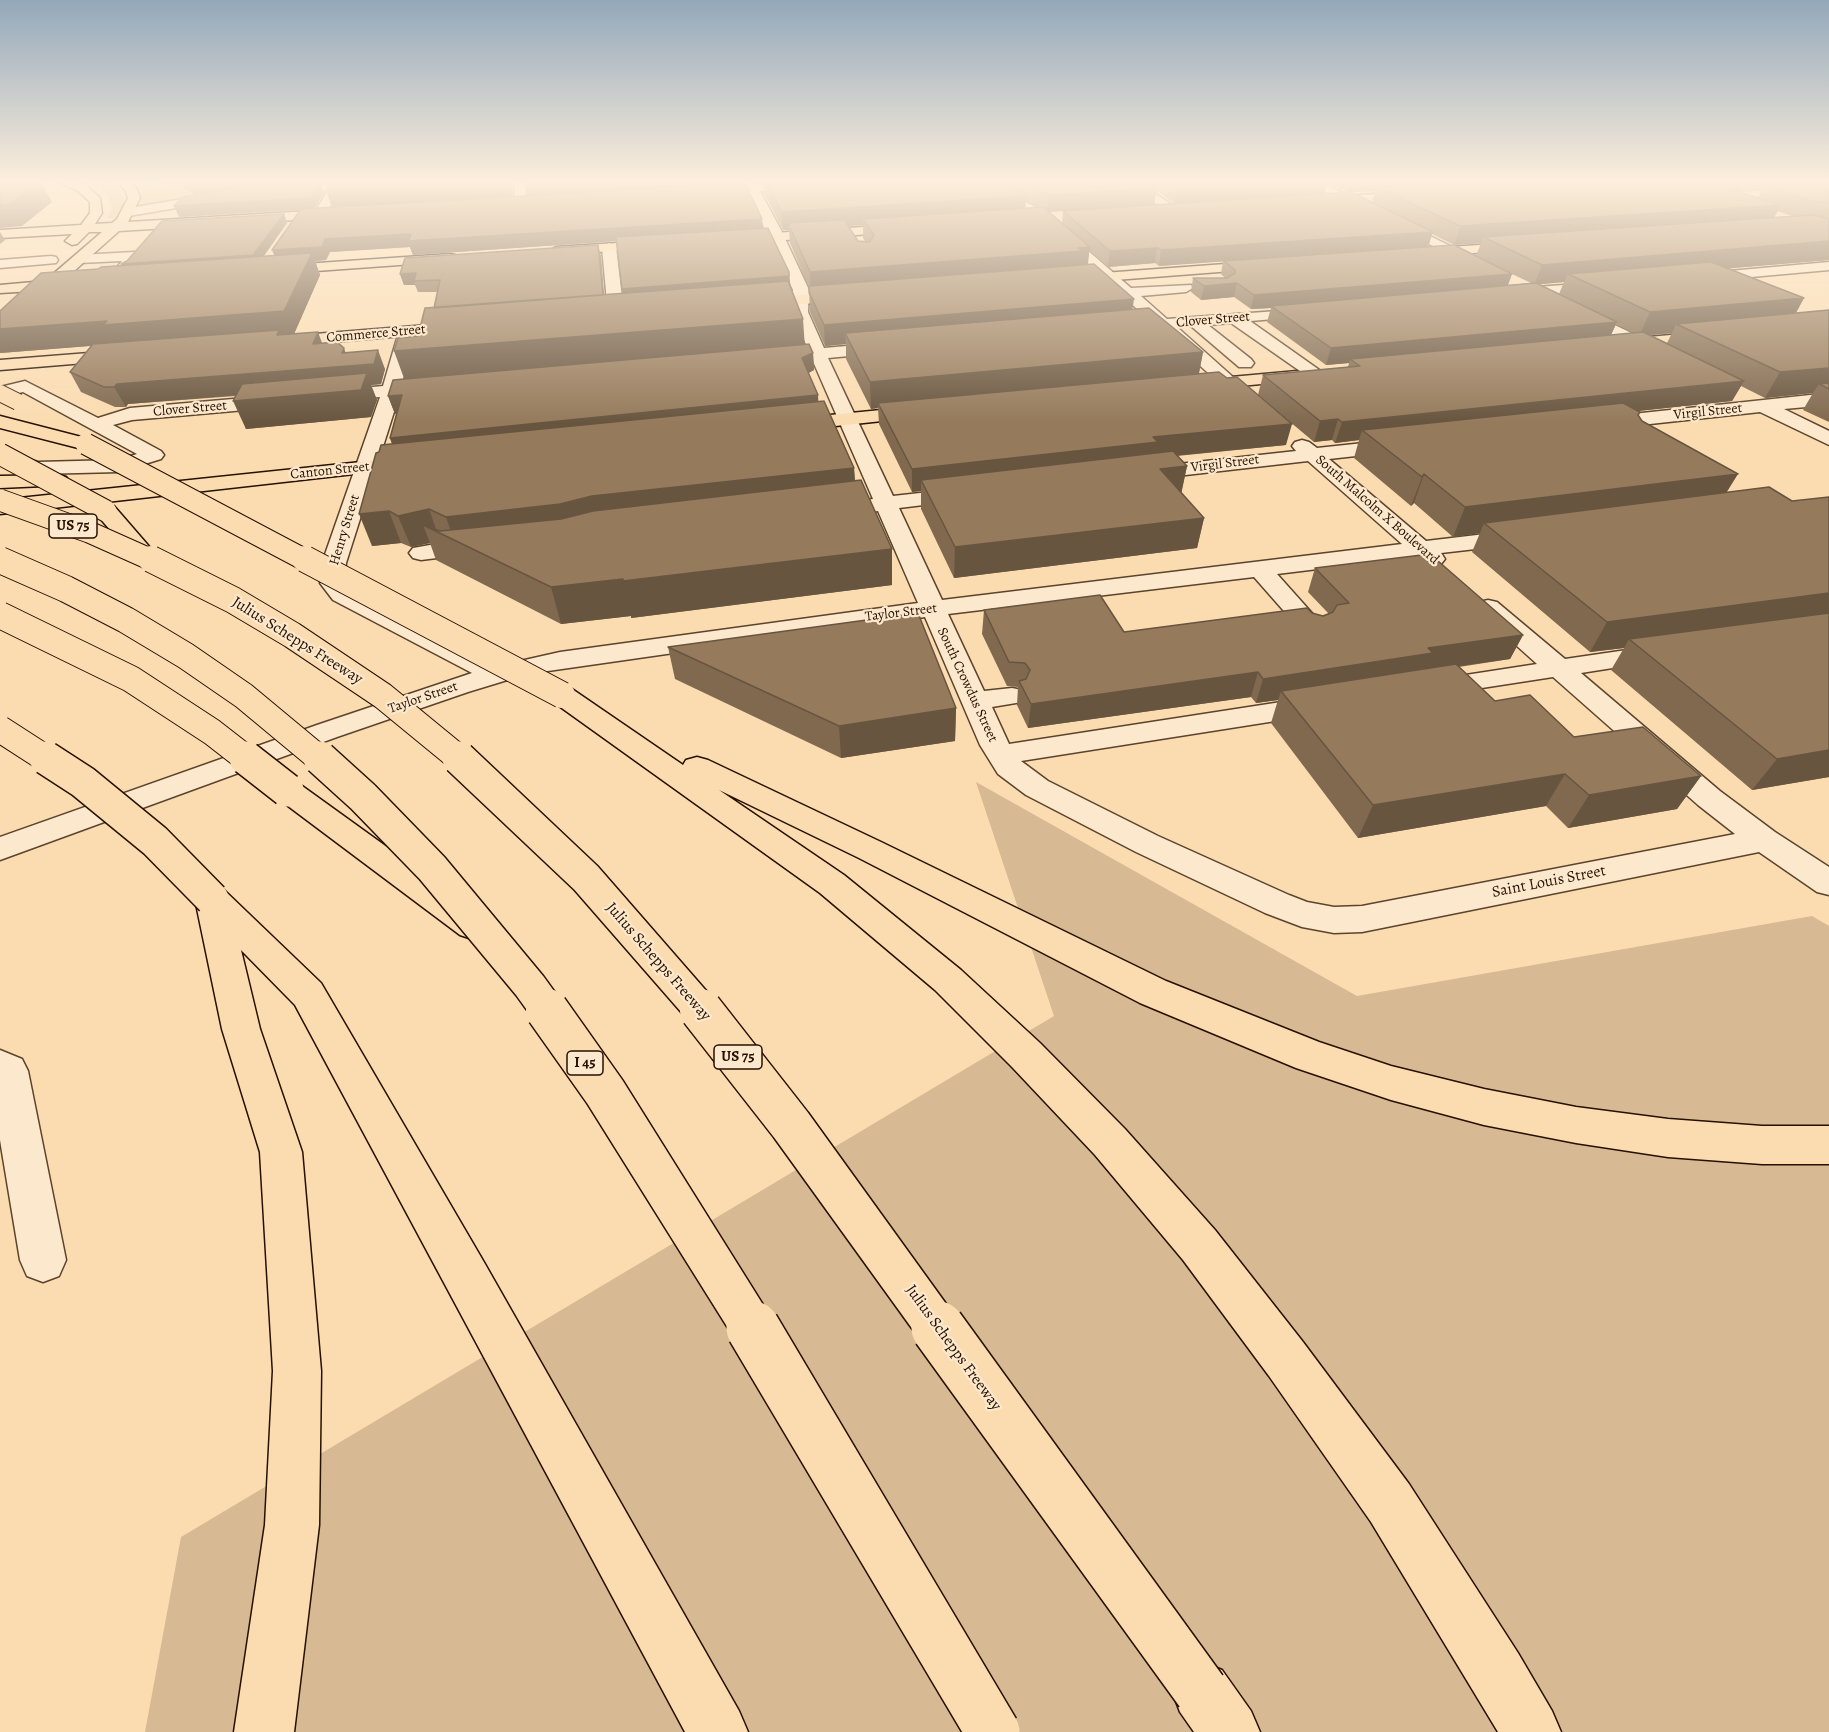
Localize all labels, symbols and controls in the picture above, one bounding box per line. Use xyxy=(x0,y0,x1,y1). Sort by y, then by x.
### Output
street label: Clover Street xyxy=(1176,308,1250,332)
street label: Commerce Street xyxy=(326,321,426,347)
street label: Clover Street xyxy=(153,397,227,421)
street label: Virgil Street xyxy=(1673,400,1743,424)
street label: Virgil Street xyxy=(1190,451,1260,477)
street label: South Malcolm X Boulevard xyxy=(1312,452,1442,568)
street label: Canton Street xyxy=(290,458,370,484)
street label: Henry Street xyxy=(326,493,364,567)
road number: US 75 xyxy=(49,514,97,538)
street label: Julius Schepps Freeway xyxy=(228,593,366,689)
street label: Taylor Street xyxy=(864,600,938,626)
street label: South Crowdus Street xyxy=(933,625,1001,745)
street label: Taylor Street xyxy=(386,678,460,718)
street label: Saint Louis Street xyxy=(1490,862,1608,902)
street label: Julius Schepps Freeway xyxy=(601,899,715,1025)
road number: US 75 xyxy=(714,1045,762,1069)
road number: I 45 xyxy=(567,1051,603,1075)
street label: Julius Schepps Freeway xyxy=(901,1281,1005,1415)

